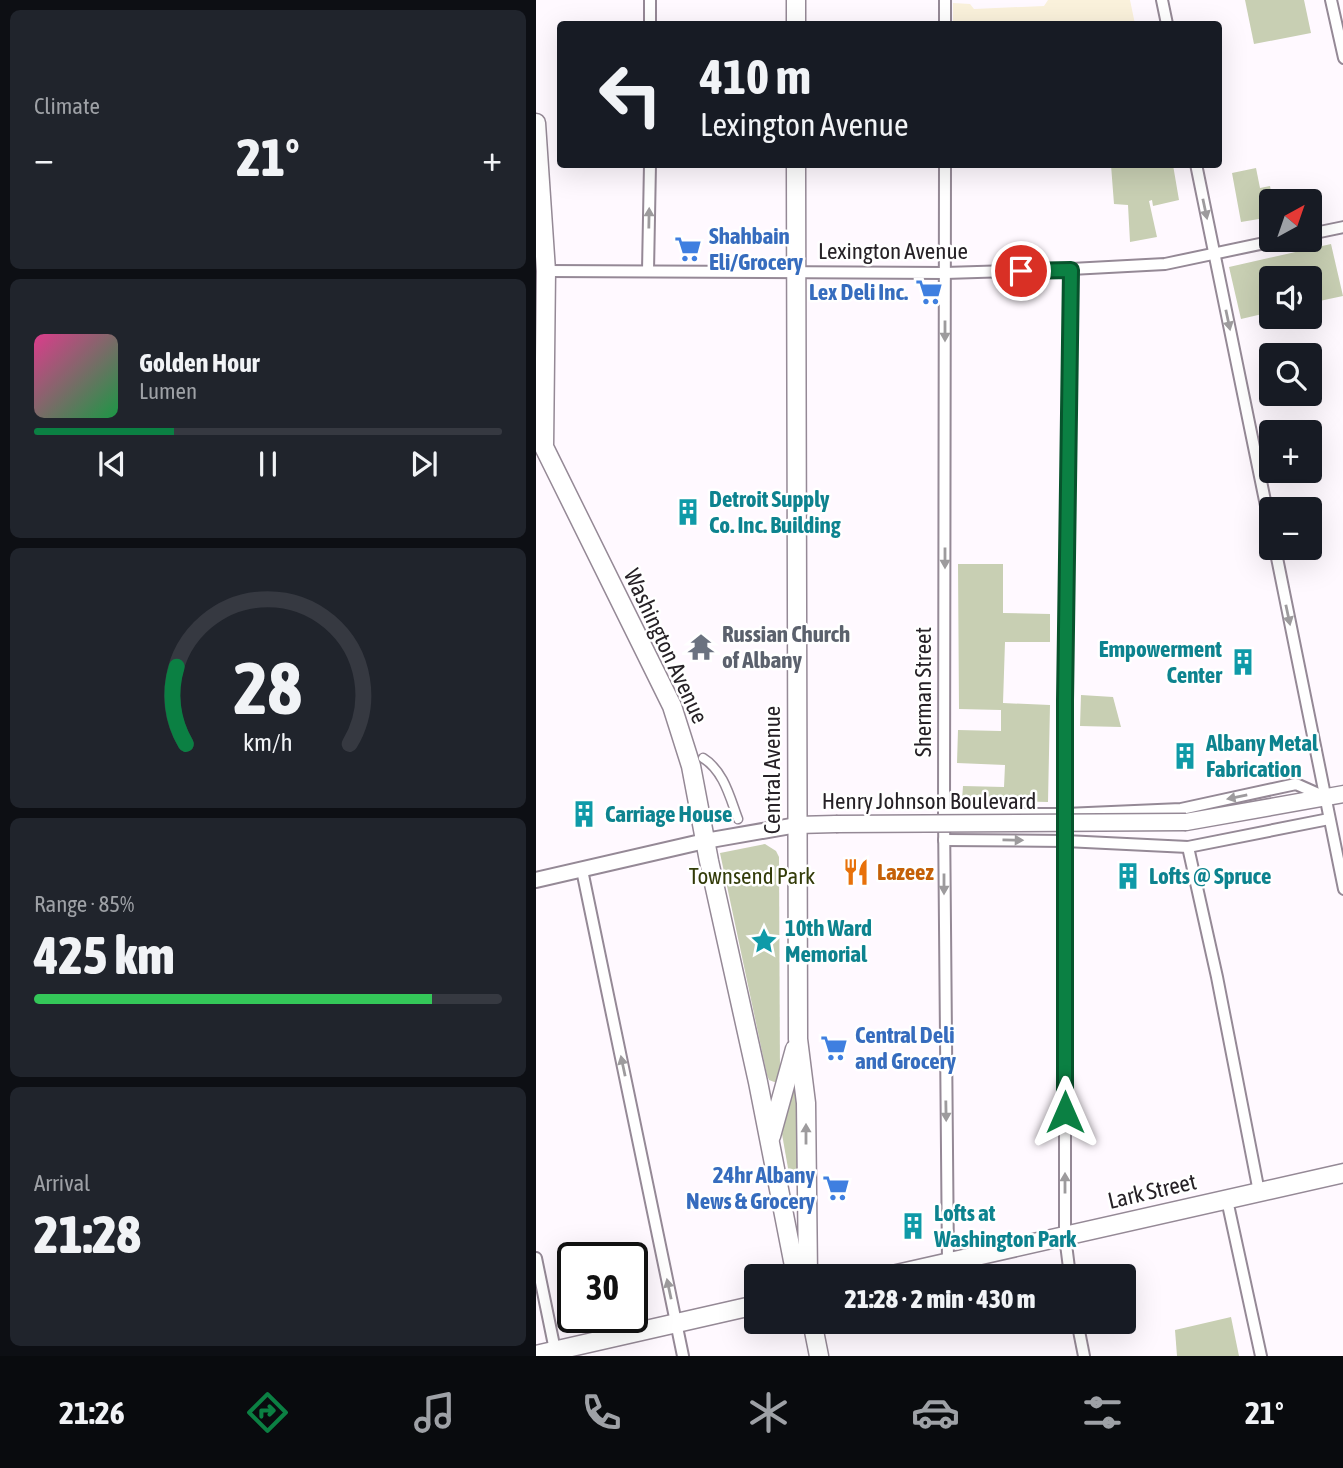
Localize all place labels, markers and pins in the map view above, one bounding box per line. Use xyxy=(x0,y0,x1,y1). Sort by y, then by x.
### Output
place label: Shahbain Eli/Grocery xyxy=(709,223,803,275)
supermarket icon: Shahbain Eli/Grocery xyxy=(673,234,703,264)
pin xyxy=(991,241,1051,301)
supermarket icon: Lex Deli Inc. xyxy=(914,277,944,307)
place label: Lex Deli Inc. xyxy=(809,279,908,305)
place label: Detroit Supply Co. Inc. Building xyxy=(709,486,841,538)
building icon: Detroit Supply Co. Inc. Building xyxy=(673,497,703,527)
place label: Russian Church of Albany xyxy=(722,621,850,673)
temple icon: Russian Church of Albany xyxy=(686,632,716,662)
place label: Empowerment Center xyxy=(1099,636,1223,688)
building icon: Empowerment Center xyxy=(1228,647,1258,677)
place label: Albany Metal Fabrication xyxy=(1205,730,1319,782)
building icon: Albany Metal Fabrication xyxy=(1170,741,1200,771)
building icon: Carriage House xyxy=(569,799,599,829)
place label: Carriage House xyxy=(605,801,732,827)
restaurant icon: Lazeez xyxy=(841,857,871,887)
place label: Lazeez xyxy=(877,859,934,885)
building icon: Lofts @ Spruce xyxy=(1113,861,1143,891)
place label: Lofts @ Spruce xyxy=(1149,863,1271,889)
place label: 10th Ward Memorial xyxy=(785,915,872,967)
place icon: 10th Ward Memorial xyxy=(749,926,779,956)
place label: Central Deli and Grocery xyxy=(855,1022,956,1074)
supermarket icon: Central Deli and Grocery xyxy=(819,1033,849,1063)
place label: 24hr Albany News & Grocery xyxy=(686,1162,816,1214)
supermarket icon: 24hr Albany News & Grocery xyxy=(821,1173,851,1203)
place label: Lofts at Washington Park xyxy=(933,1200,1077,1252)
building icon: Lofts at Washington Park xyxy=(898,1211,928,1241)

